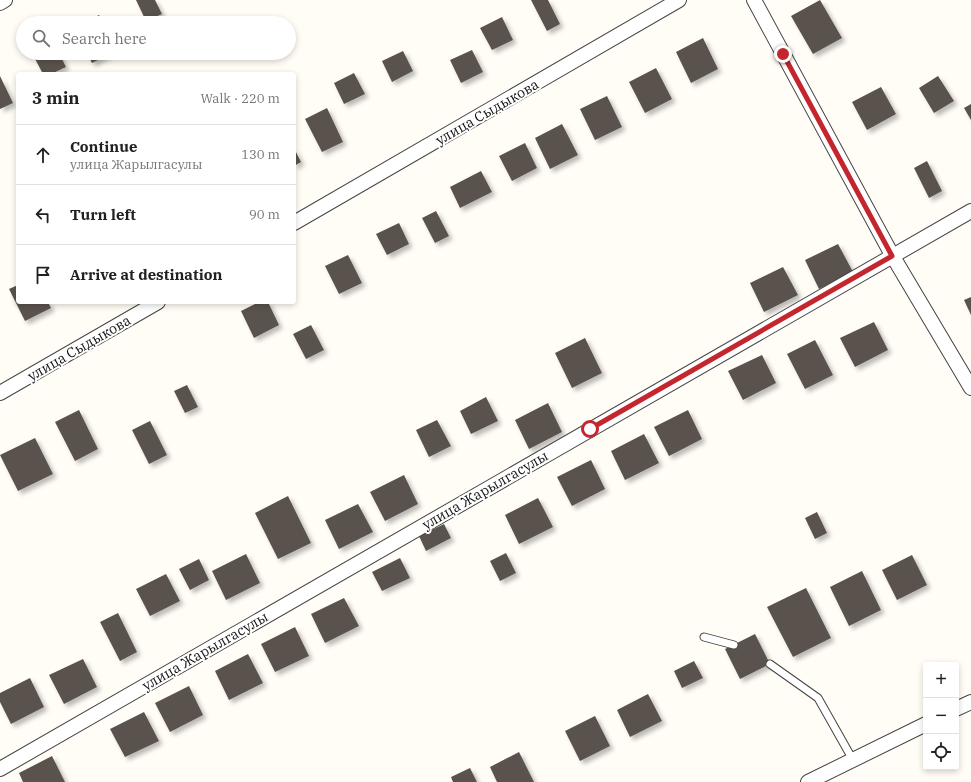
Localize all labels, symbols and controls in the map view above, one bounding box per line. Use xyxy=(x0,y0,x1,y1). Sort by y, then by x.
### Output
search box xyxy=(16,16,296,60)
icon: search xyxy=(30,27,52,49)
text: Search here xyxy=(62,29,147,48)
route end xyxy=(774,45,792,63)
street label: улица Сыдыкова xyxy=(432,75,542,149)
text: 3 min xyxy=(32,87,80,109)
text: Walk · 220 m xyxy=(201,90,280,107)
text: Continue xyxy=(70,137,137,156)
icon: ahead xyxy=(32,144,54,166)
text: 130 m xyxy=(241,146,280,163)
text: улица Жарылгасулы xyxy=(70,156,202,173)
icon: left xyxy=(32,204,54,226)
text: Turn left xyxy=(70,205,136,224)
text: 90 m xyxy=(249,206,280,223)
icon: arrive xyxy=(32,264,54,286)
text: Arrive at destination xyxy=(70,265,222,284)
street label: улица Сыдыкова xyxy=(24,311,134,385)
route start xyxy=(581,420,599,438)
street label: улица Жарылгасулы xyxy=(419,447,551,533)
street label: улица Жарылгасулы xyxy=(139,608,271,694)
map controls xyxy=(923,662,959,770)
button: + xyxy=(923,662,959,698)
button: − xyxy=(923,698,959,734)
button: locate xyxy=(923,734,959,770)

